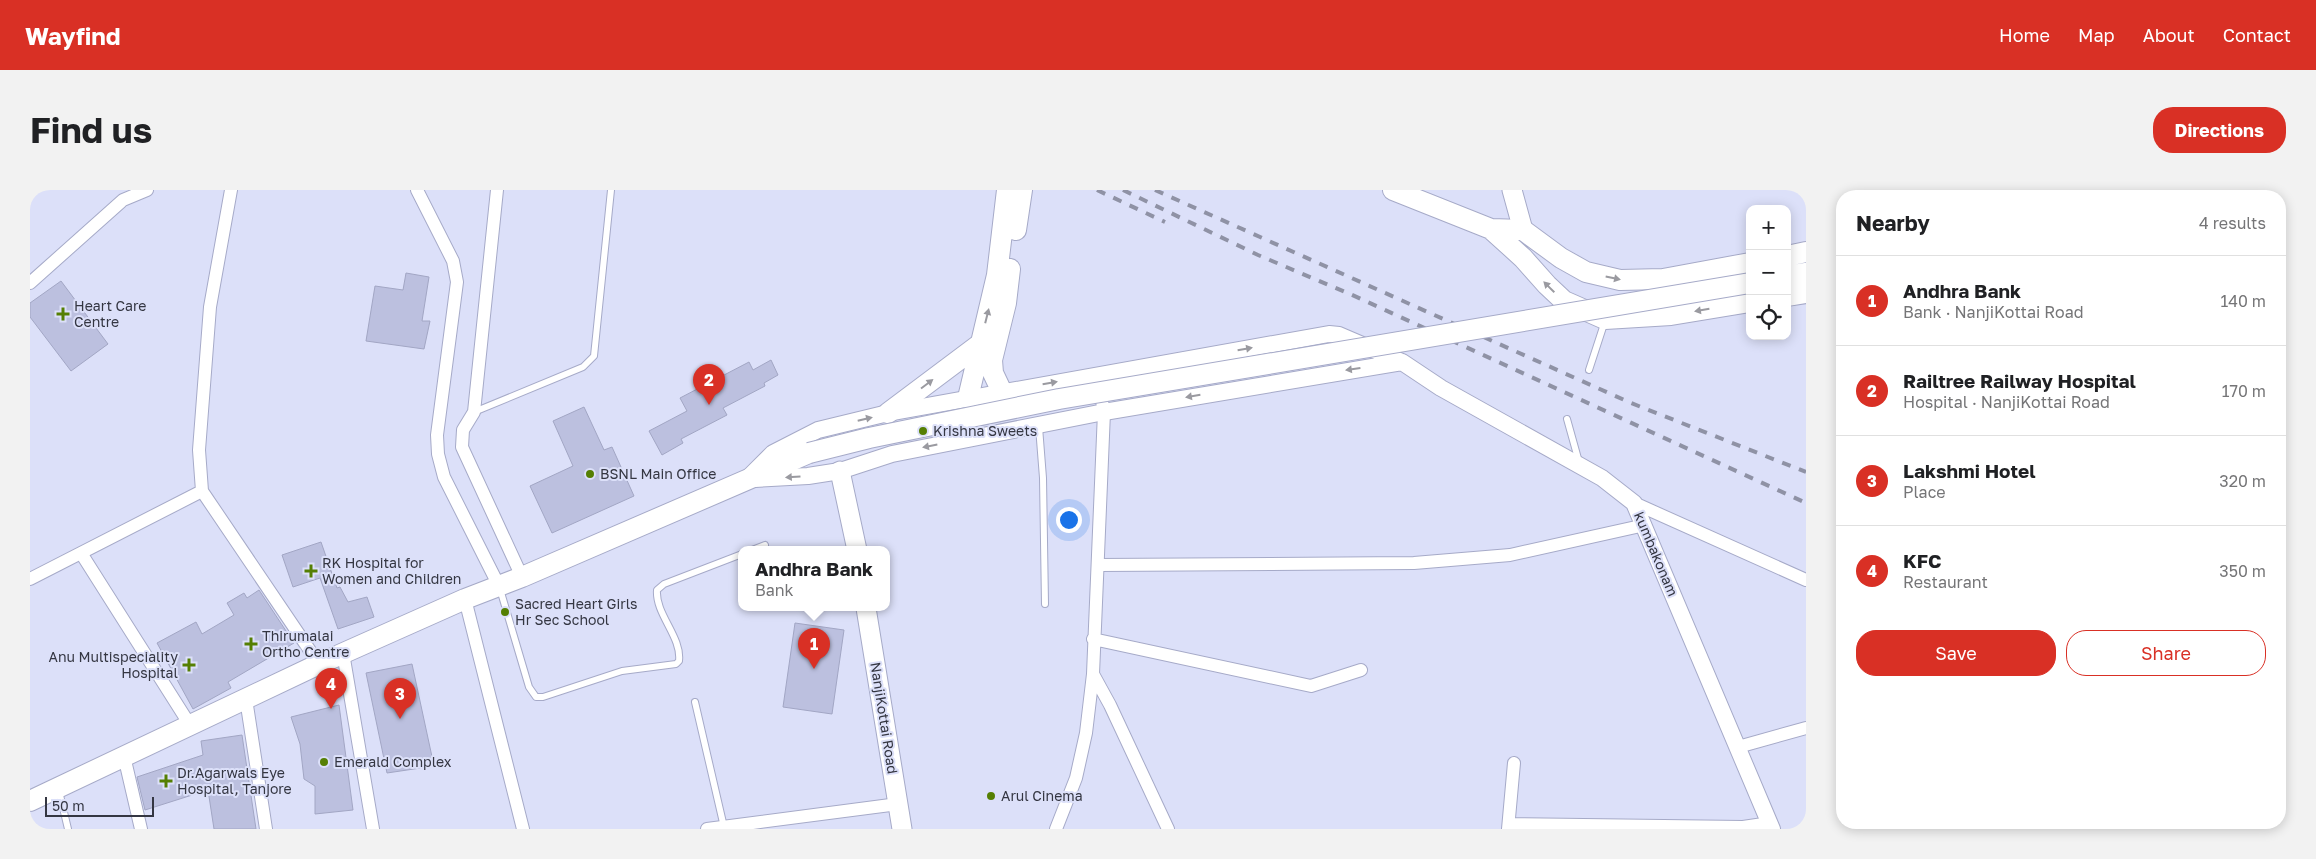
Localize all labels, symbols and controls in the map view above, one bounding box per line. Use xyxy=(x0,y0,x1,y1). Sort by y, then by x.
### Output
text: Wayfind xyxy=(25,21,121,50)
text: Home xyxy=(1999,24,2050,46)
text: Map xyxy=(2078,24,2115,46)
text: About xyxy=(2143,24,2195,46)
text: Contact xyxy=(2223,24,2291,46)
button: Directions xyxy=(2153,107,2286,153)
text: Find us xyxy=(30,109,152,151)
map controls xyxy=(1746,205,1791,340)
button: + xyxy=(1746,205,1791,250)
text: Nearby xyxy=(1856,210,1930,236)
text: 4 results xyxy=(2199,213,2266,233)
button: − xyxy=(1746,250,1791,295)
one-way arrow xyxy=(1606,275,1622,283)
text: Andhra Bank xyxy=(1903,279,2021,302)
one-way arrow xyxy=(1544,281,1556,293)
text: 1 xyxy=(1868,291,1876,311)
text: 140 m xyxy=(2220,291,2266,311)
button: locate xyxy=(1746,295,1791,340)
place label: Heart Care Centre xyxy=(74,297,146,330)
text: Bank · NanjiKottai Road xyxy=(1903,302,2084,322)
marker: Heart Care Centre xyxy=(56,307,70,321)
one-way arrow xyxy=(1693,307,1709,315)
one-way arrow xyxy=(983,309,991,324)
one-way arrow xyxy=(1237,345,1253,353)
pin: 2 xyxy=(693,364,725,405)
one-way arrow xyxy=(1345,365,1361,373)
text: Railtree Railway Hospital xyxy=(1903,369,2136,392)
one-way arrow xyxy=(920,379,934,389)
one-way arrow xyxy=(1042,379,1058,387)
text: 2 xyxy=(1867,381,1877,401)
text: 170 m xyxy=(2222,381,2266,401)
text: Hospital · NanjiKottai Road xyxy=(1903,392,2110,412)
one-way arrow xyxy=(1185,393,1201,401)
one-way arrow xyxy=(858,415,873,423)
place label: Krishna Sweets xyxy=(933,422,1037,439)
marker: Krishna Sweets xyxy=(917,425,929,437)
one-way arrow xyxy=(922,443,938,451)
text: Lakshmi Hotel xyxy=(1903,459,2036,482)
place label: BSNL Main Office xyxy=(600,465,717,482)
marker: BSNL Main Office xyxy=(584,468,596,480)
text: 3 xyxy=(1867,471,1877,491)
text: 320 m xyxy=(2219,471,2266,491)
one-way arrow xyxy=(785,473,801,481)
text: Place xyxy=(1903,482,1946,502)
your location xyxy=(1056,507,1082,533)
street label: kumbakonam xyxy=(1631,509,1682,599)
popup xyxy=(738,546,890,611)
text: KFC xyxy=(1903,549,1942,572)
place label: RK Hospital for Women and Children xyxy=(322,554,461,587)
text: Andhra Bank xyxy=(755,557,873,580)
text: 4 xyxy=(1867,561,1877,581)
text: 350 m xyxy=(2219,561,2266,581)
marker: RK Hospital for Women and Children xyxy=(304,564,318,578)
text: Restaurant xyxy=(1903,572,1988,592)
text: Bank xyxy=(755,580,794,600)
place label: Sacred Heart Girls Hr Sec School xyxy=(515,595,638,628)
marker: Sacred Heart Girls Hr Sec School xyxy=(499,606,511,618)
place label: Thirumalai Ortho Centre xyxy=(262,627,349,660)
pin: 1 xyxy=(798,628,830,669)
button: Save xyxy=(1856,630,2056,676)
button: Share xyxy=(2066,630,2266,676)
marker: Thirumalai Ortho Centre xyxy=(244,637,258,651)
place label: Anu Multispeciality Hospital xyxy=(49,648,178,681)
marker: Anu Multispeciality Hospital xyxy=(182,658,196,672)
street label: NanjiKottai Road xyxy=(867,661,902,775)
pin: 4 xyxy=(315,668,347,709)
pin: 3 xyxy=(384,678,416,719)
place label: Emerald Complex xyxy=(334,753,452,770)
marker: Emerald Complex xyxy=(318,756,330,768)
place label: Dr.Agarwals Eye Hospital, Tanjore xyxy=(177,764,292,797)
marker: Dr.Agarwals Eye Hospital, Tanjore xyxy=(159,774,173,788)
place label: Arul Cinema xyxy=(1001,787,1083,804)
marker: Arul Cinema xyxy=(985,790,997,802)
scale bar xyxy=(45,794,154,817)
text: 50 m xyxy=(52,797,85,814)

